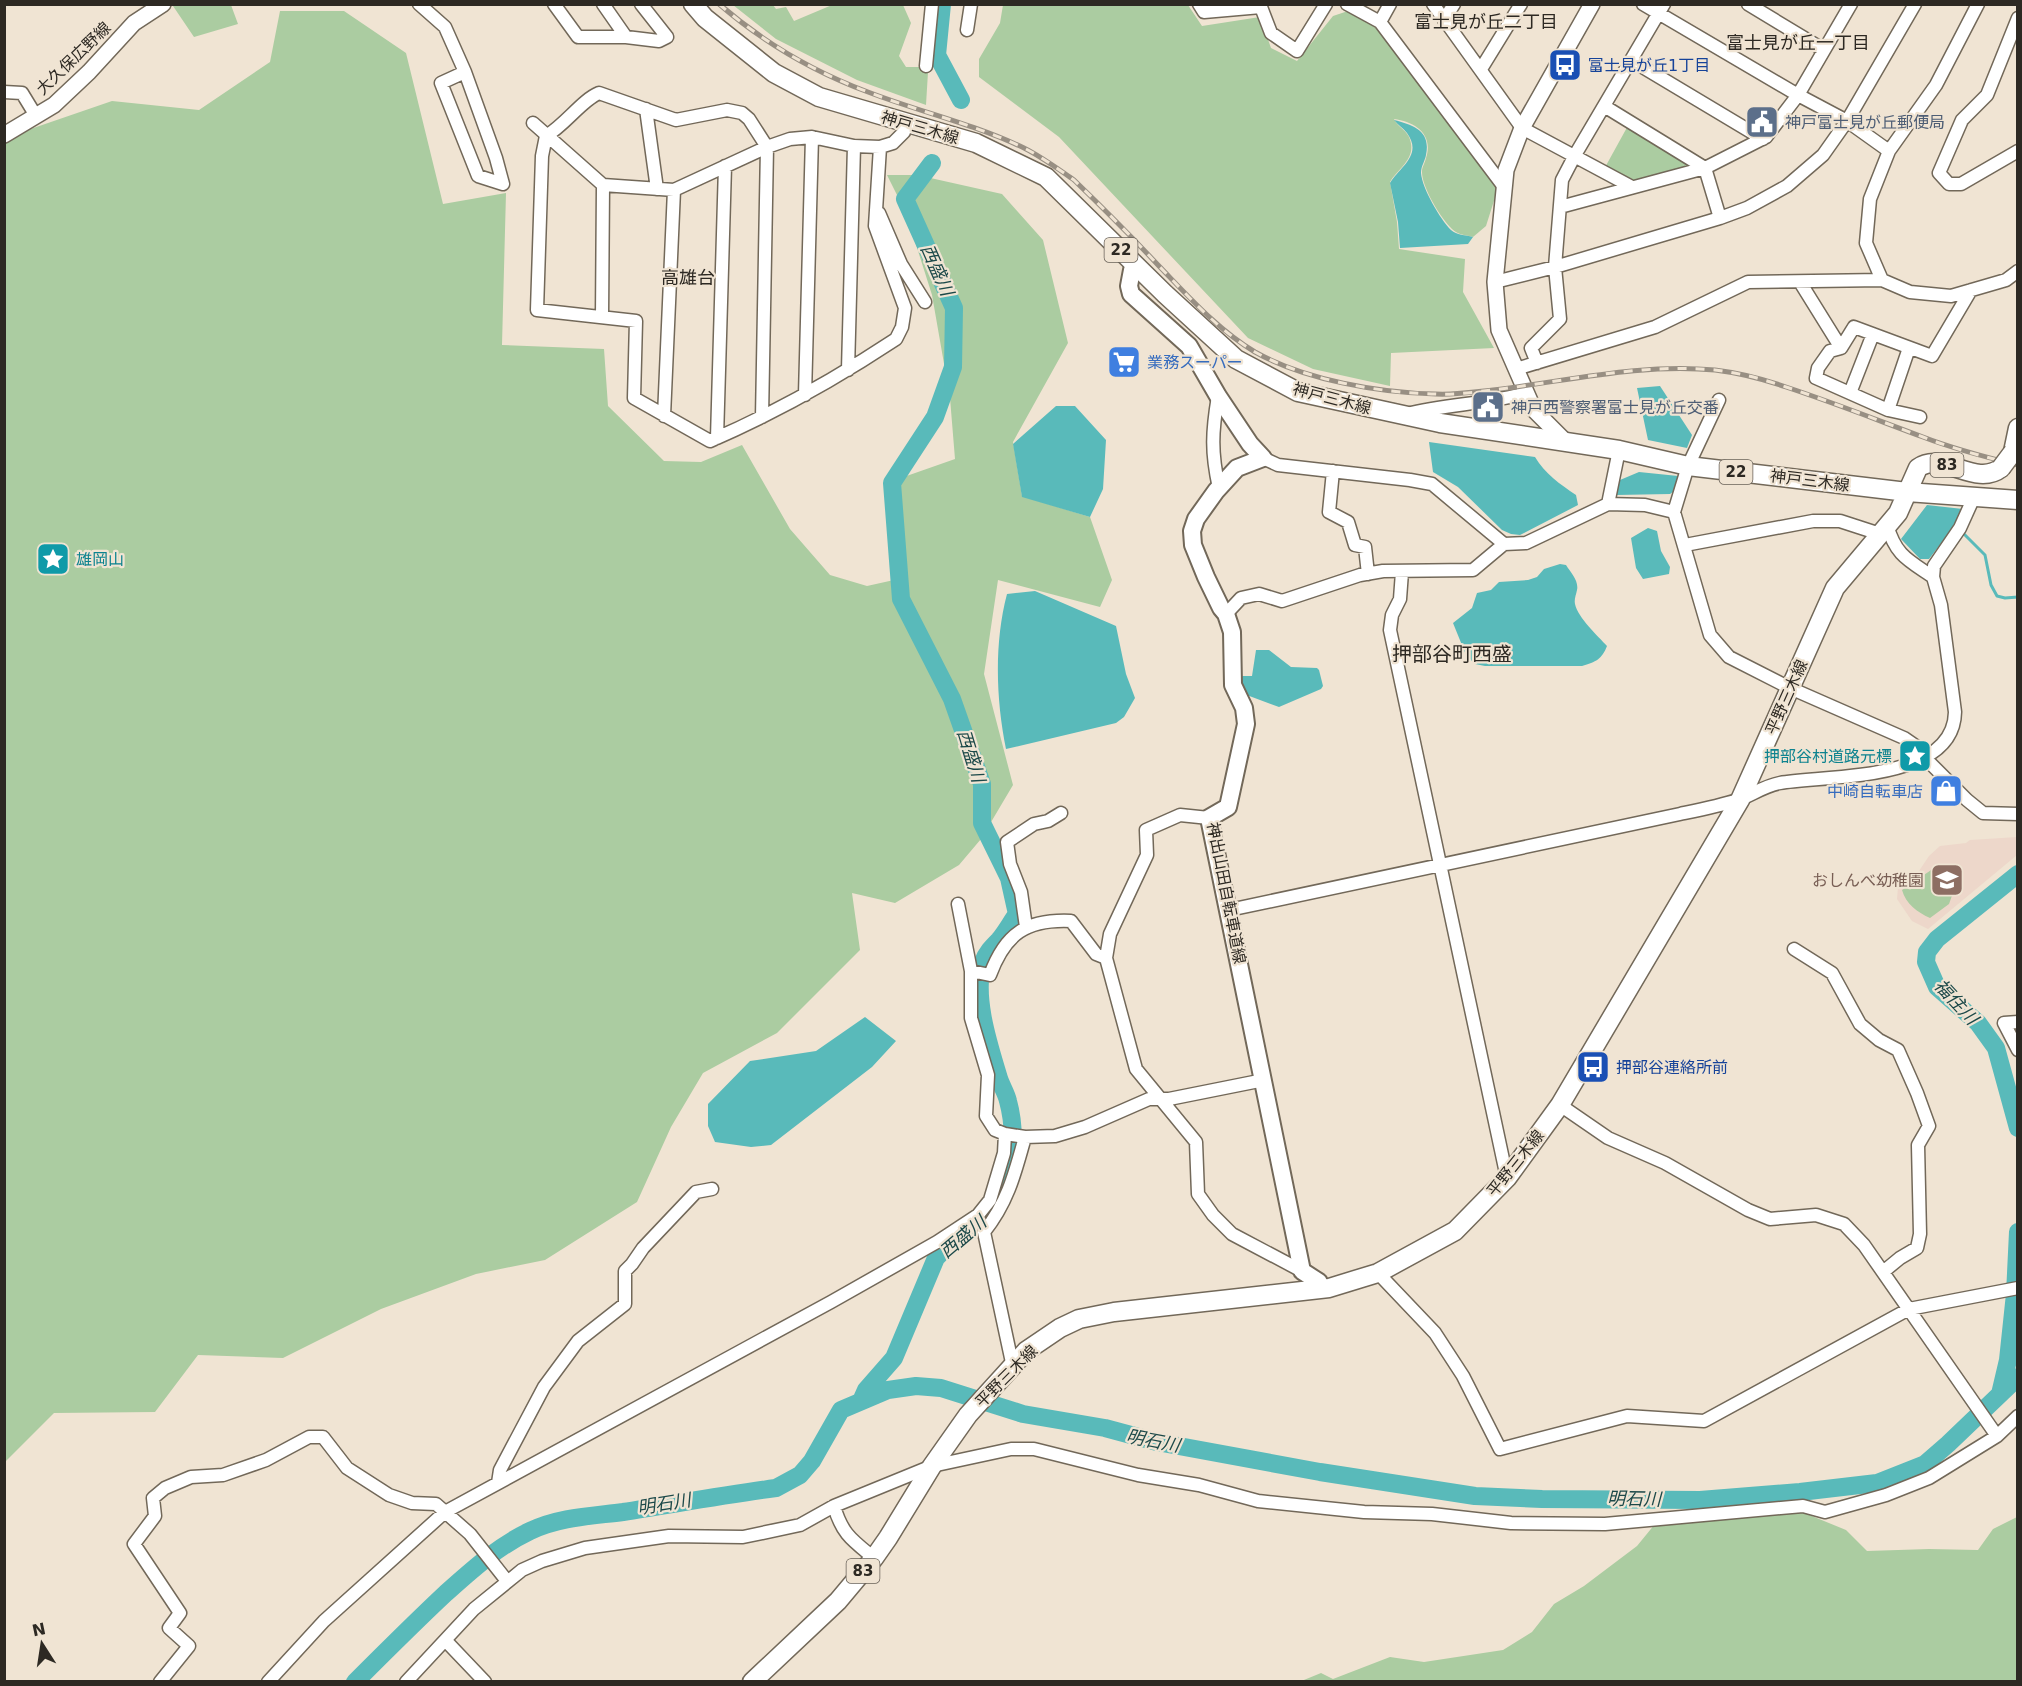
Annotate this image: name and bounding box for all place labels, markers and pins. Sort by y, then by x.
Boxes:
bus stop icon: 富士見が丘1丁目 [1547,47,1583,83]
place label: 富士見が丘1丁目 [1588,56,1710,75]
public building icon: 神戸富士見が丘郵便局 [1744,104,1780,140]
place label: 神戸富士見が丘郵便局 [1785,113,1945,132]
supermarket icon: 業務スーパー [1106,344,1142,380]
place label: 業務スーパー [1147,353,1243,372]
public building icon: 神戸西警察署富士見が丘交番 [1470,389,1506,425]
place label: 神戸西警察署富士見が丘交番 [1511,398,1719,417]
place icon: 雄岡山 [35,541,71,577]
place label: 雄岡山 [76,550,124,569]
place icon: 押部谷村道路元標 [1897,738,1933,774]
place label: 押部谷村道路元標 [1764,747,1892,766]
shop icon: 中崎自転車店 [1928,773,1964,809]
place label: 中崎自転車店 [1827,782,1923,801]
school or university icon: おしんべ幼稚園 [1929,862,1965,898]
place label: おしんべ幼稚園 [1812,871,1924,890]
bus stop icon: 押部谷連絡所前 [1575,1049,1611,1085]
place label: 押部谷連絡所前 [1616,1058,1728,1077]

